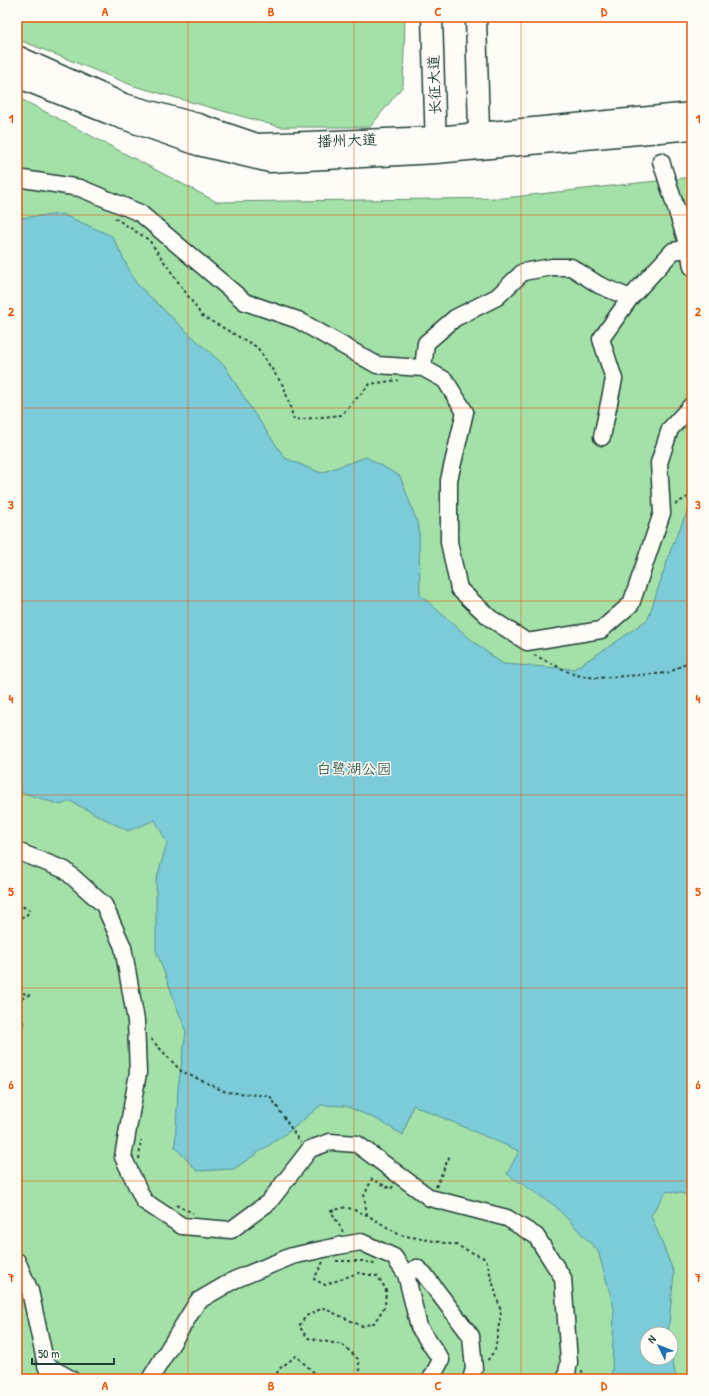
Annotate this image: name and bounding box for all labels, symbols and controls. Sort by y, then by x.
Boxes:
text: A [102,2,109,20]
text: B [268,2,275,20]
text: C [434,2,442,20]
text: D [601,2,608,20]
street label: 长征大道 [422,55,446,115]
text: 1 [9,109,14,127]
text: 1 [696,109,701,127]
street label: 播州大道 [317,128,377,152]
text: 2 [8,302,15,320]
text: 2 [695,302,702,320]
text: 3 [8,495,14,513]
text: 3 [695,495,701,513]
text: 4 [9,689,14,707]
text: 4 [696,689,701,707]
park label: 白鹭湖公园 [316,758,392,779]
text: 5 [8,882,14,900]
text: 5 [695,882,701,900]
text: 6 [8,1075,14,1093]
text: 6 [695,1075,701,1093]
text: 7 [7,1268,15,1286]
text: 7 [694,1268,702,1286]
north arrow [639,1326,679,1366]
text: N [645,1332,659,1346]
scale bar [32,1340,114,1366]
text: 50 m [38,1345,59,1362]
text: A [102,1376,109,1394]
text: B [268,1376,275,1394]
text: C [434,1376,442,1394]
text: D [601,1376,608,1394]

